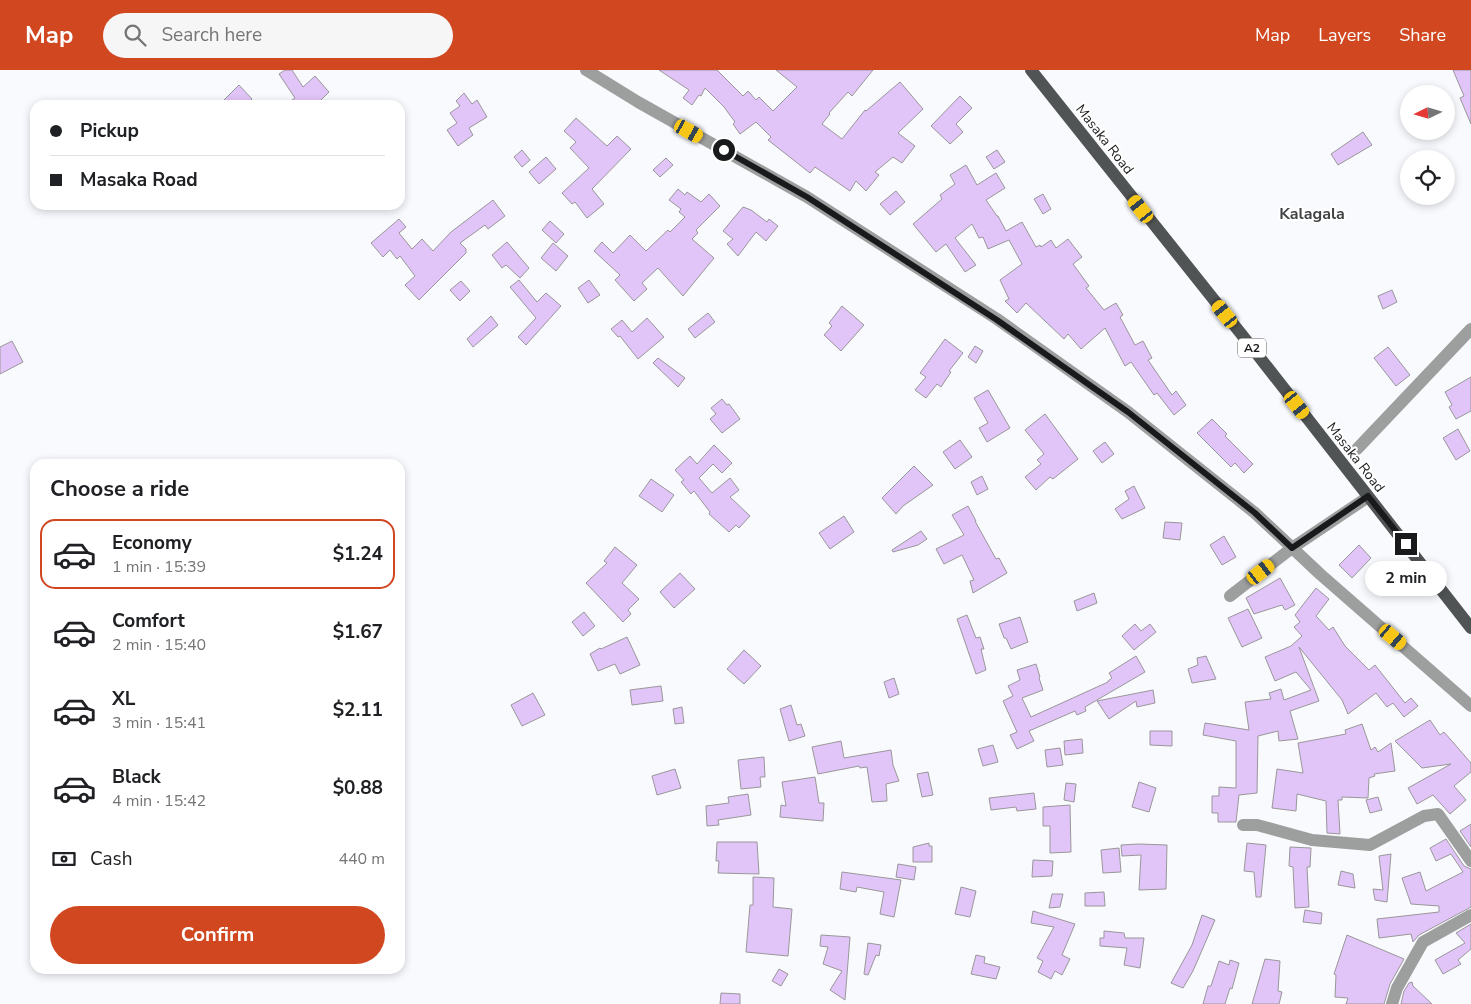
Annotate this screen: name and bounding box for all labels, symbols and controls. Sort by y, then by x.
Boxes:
search box [103,13,453,58]
text: Map [25,19,73,51]
icon: search [121,21,149,49]
text: Search here [161,22,262,48]
text: Map [1255,23,1290,47]
text: Layers [1318,23,1371,47]
text: Share [1399,23,1446,47]
north arrow [1400,85,1455,140]
map controls [1400,85,1455,205]
street label: Masaka Road [1071,100,1138,178]
car [672,117,705,145]
text: Pickup [80,118,139,144]
route start [713,139,735,161]
button: locate [1400,150,1455,205]
text: Masaka Road [80,167,198,193]
car [1125,193,1156,225]
district label: Kalagala [1279,203,1345,225]
car [1209,298,1240,330]
road number: A2 [1238,338,1266,358]
car [1281,389,1312,421]
street label: Masaka Road [1322,418,1389,496]
text: Choose a ride [50,474,189,504]
text: Economy [112,530,192,556]
icon: car [52,532,97,577]
route end [1395,533,1417,555]
text: $1.24 [333,541,383,567]
text: 1 min · 15:39 [112,556,206,578]
car [1244,557,1277,587]
callout: 2 min [1365,562,1447,596]
text: 2 min [1385,567,1427,589]
text: Comfort [112,608,185,634]
icon: car [52,610,97,655]
text: $1.67 [333,619,383,645]
car [1376,622,1409,652]
text: 2 min · 15:40 [112,634,206,656]
text: XL [112,686,135,712]
icon: car [52,688,97,733]
text: $2.11 [333,697,383,723]
text: 3 min · 15:41 [112,712,206,734]
text: Black [112,764,161,790]
icon: car [52,766,97,811]
text: $0.88 [333,775,383,801]
text: 4 min · 15:42 [112,790,206,812]
icon: cash [50,845,78,873]
text: Cash [90,846,132,872]
text: 440 m [338,848,385,870]
button: Confirm [50,906,385,964]

